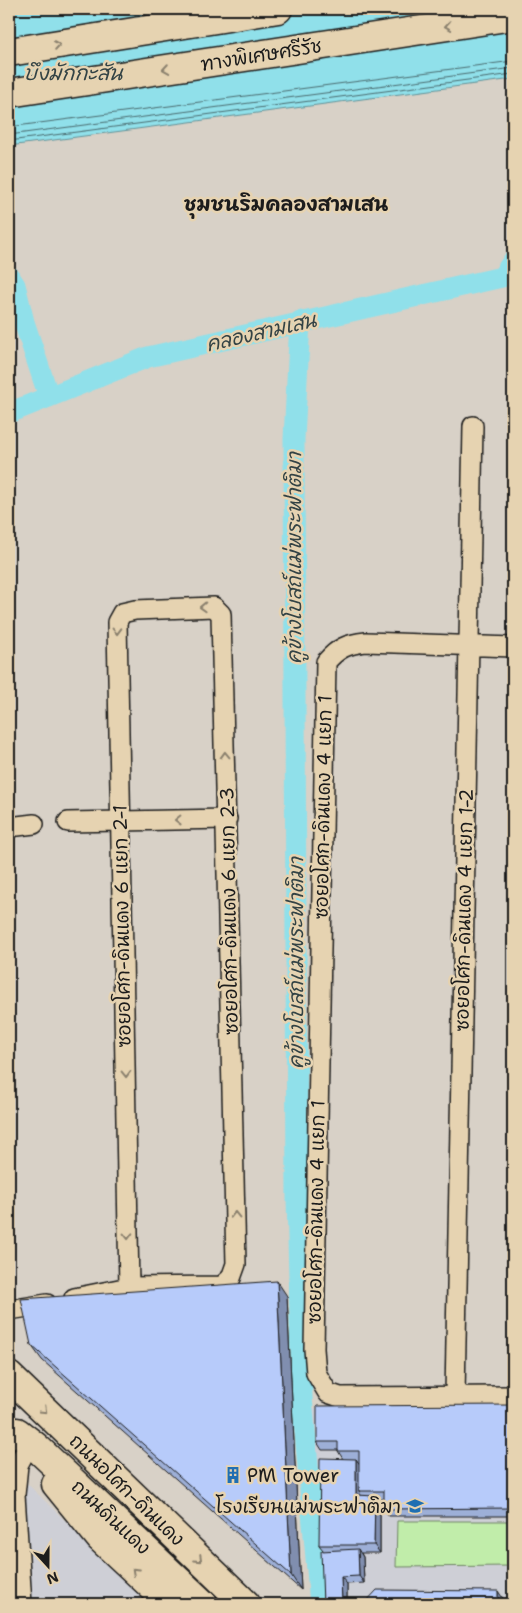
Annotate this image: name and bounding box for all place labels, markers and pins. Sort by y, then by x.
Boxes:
place label: PM Tower [247,1463,339,1488]
building icon: PM Tower [223,1465,243,1485]
place label: โรงเรียนแม่พระฟาติมา [215,1494,401,1519]
school or university icon: โรงเรียนแม่พระฟาติมา [405,1496,425,1516]

